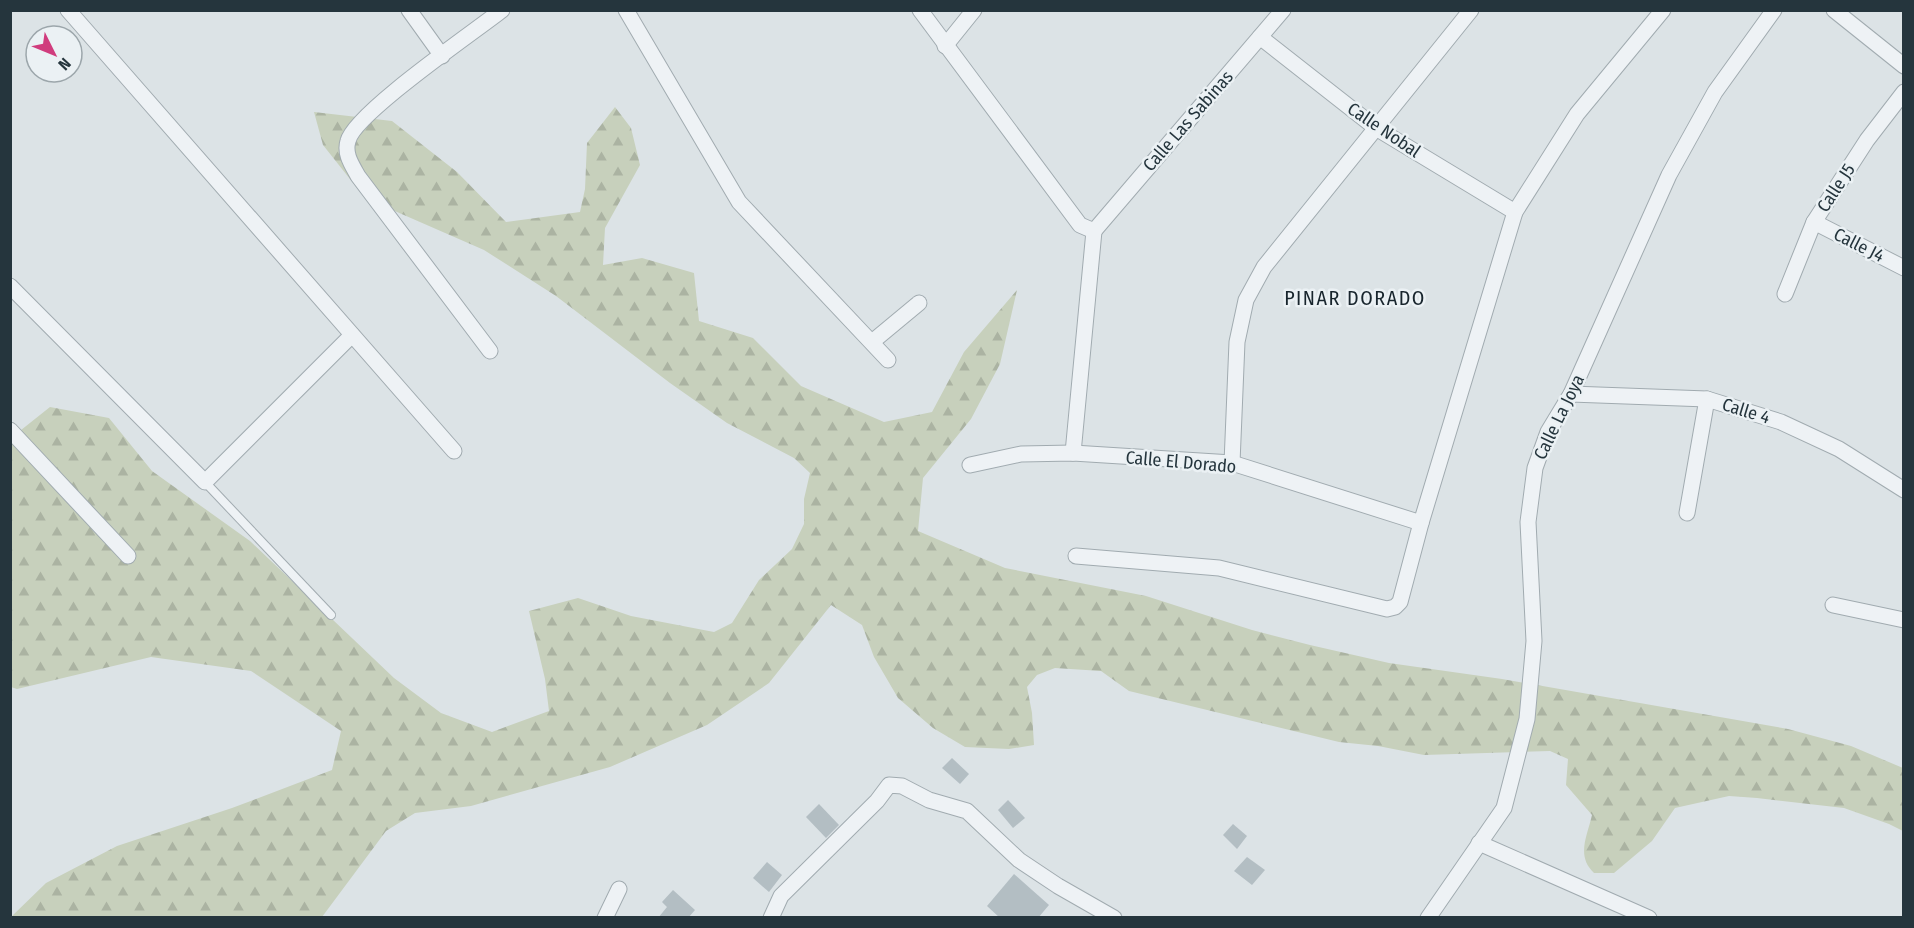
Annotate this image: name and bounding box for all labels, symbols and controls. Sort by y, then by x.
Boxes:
north arrow [24,24,84,84]
text: N [54,54,75,74]
street label: Calle Las Sabinas [1138,66,1238,176]
street label: Calle Nobal [1343,98,1425,163]
street label: Calle J5 [1812,160,1860,216]
street label: Calle J4 [1830,223,1888,267]
district label: PINAR DORADO [1284,286,1426,310]
street label: Calle La Joya [1529,371,1589,463]
street label: Calle 4 [1719,393,1773,429]
street label: Calle El Dorado [1125,446,1237,478]

